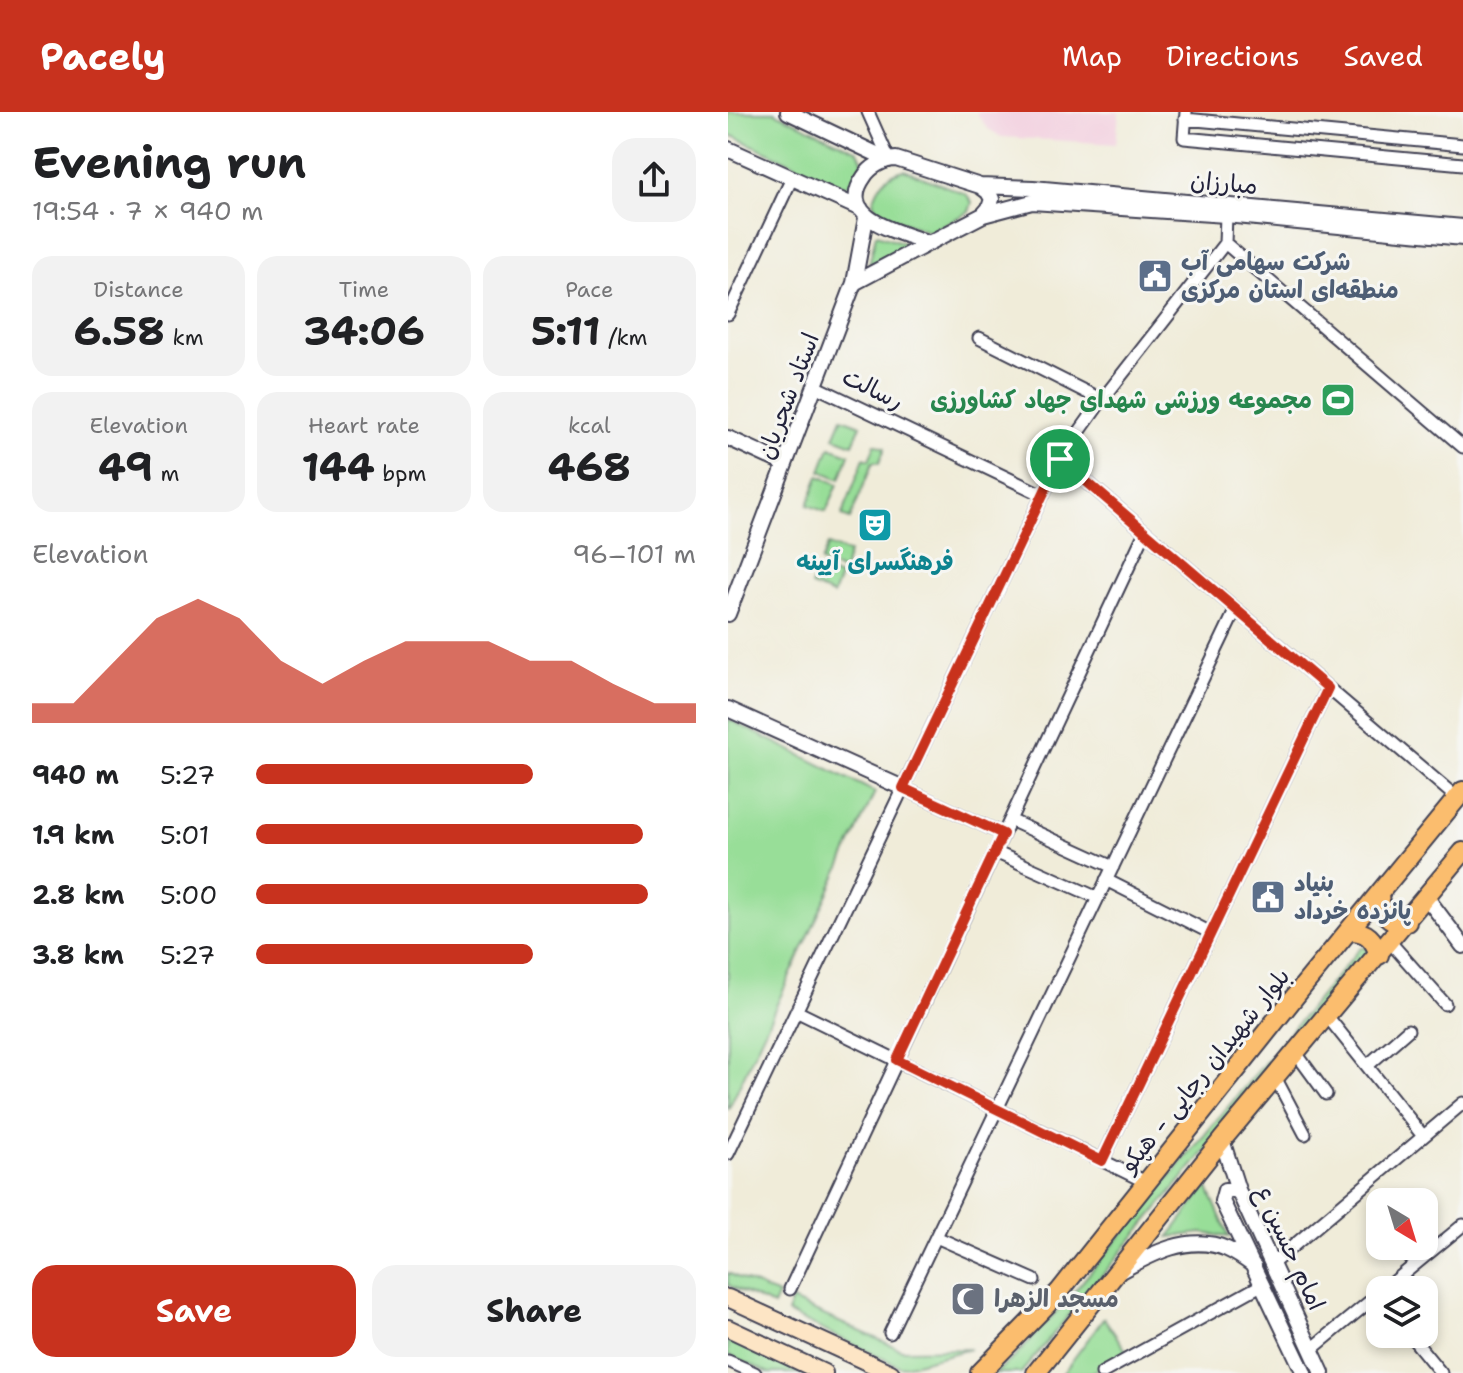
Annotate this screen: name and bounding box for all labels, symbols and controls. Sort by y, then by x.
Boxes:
text: Pacely [40,31,166,82]
text: Map [1062,37,1122,75]
text: Directions [1166,37,1300,75]
text: Saved [1344,37,1423,75]
text: Evening run [32,133,306,192]
button: share [612,138,696,222]
street label: مبارزان [1189,164,1259,202]
text: 19:54 · 7 × 940 m [32,193,263,228]
place label: شرکت سهامی آب منطقه‌ای استان مرکزی [1181,246,1399,306]
public building icon: شرکت سهامی آب منطقه‌ای استان مرکزی [1136,257,1174,295]
text: Distance [94,275,184,304]
text: Time [339,275,389,304]
text: Pace [565,275,614,304]
text: 6.58 [74,304,165,358]
text: 34:06 [303,304,425,358]
text: 5:11 [531,304,601,358]
text: km [165,323,204,352]
text: /km [601,323,648,352]
street label: استاد شجریان [749,328,827,464]
street label: رسالت [837,360,909,418]
sports icon: مجموعه ورزشی شهدای جهاد کشاورزی [1319,381,1357,419]
place label: مجموعه ورزشی شهدای جهاد کشاورزی [930,384,1312,416]
text: Elevation [89,411,188,440]
text: Heart rate [308,411,420,440]
text: kcal [568,411,611,440]
pin [1026,425,1094,493]
icon: arrive [1038,437,1082,481]
text: 49 [98,440,153,494]
text: 144 [301,440,375,494]
text: 468 [548,440,631,494]
text: m [153,459,179,488]
text: bpm [375,459,427,488]
theatre icon: فرهنگسرای آیینه [856,506,894,544]
text: Elevation [32,536,148,571]
text: 96–101 m [572,536,696,571]
place label: فرهنگسرای آیینه [796,546,954,578]
text: 940 m [32,757,119,792]
text: 5:27 [160,757,215,792]
text: 1.9 km [32,817,114,852]
text: 5:01 [160,817,209,852]
place label: بنیاد پانزده خرداد [1294,867,1411,927]
text: 2.8 km [32,877,125,912]
text: 5:00 [160,877,217,912]
public building icon: بنیاد پانزده خرداد [1249,878,1287,916]
text: 3.8 km [32,937,124,972]
text: 5:27 [160,937,215,972]
street label: بلوار شهیدان رجایی - هپکو [1111,961,1297,1180]
street label: امام حسین ع [1245,1180,1333,1316]
north arrow [1366,1188,1438,1260]
map controls [1366,1188,1438,1348]
button: Save [32,1265,356,1357]
button: Share [372,1265,696,1357]
button: layers [1366,1276,1438,1348]
mosque icon: مسجد الزهرا [949,1280,987,1318]
place label: مسجد الزهرا [994,1283,1119,1315]

